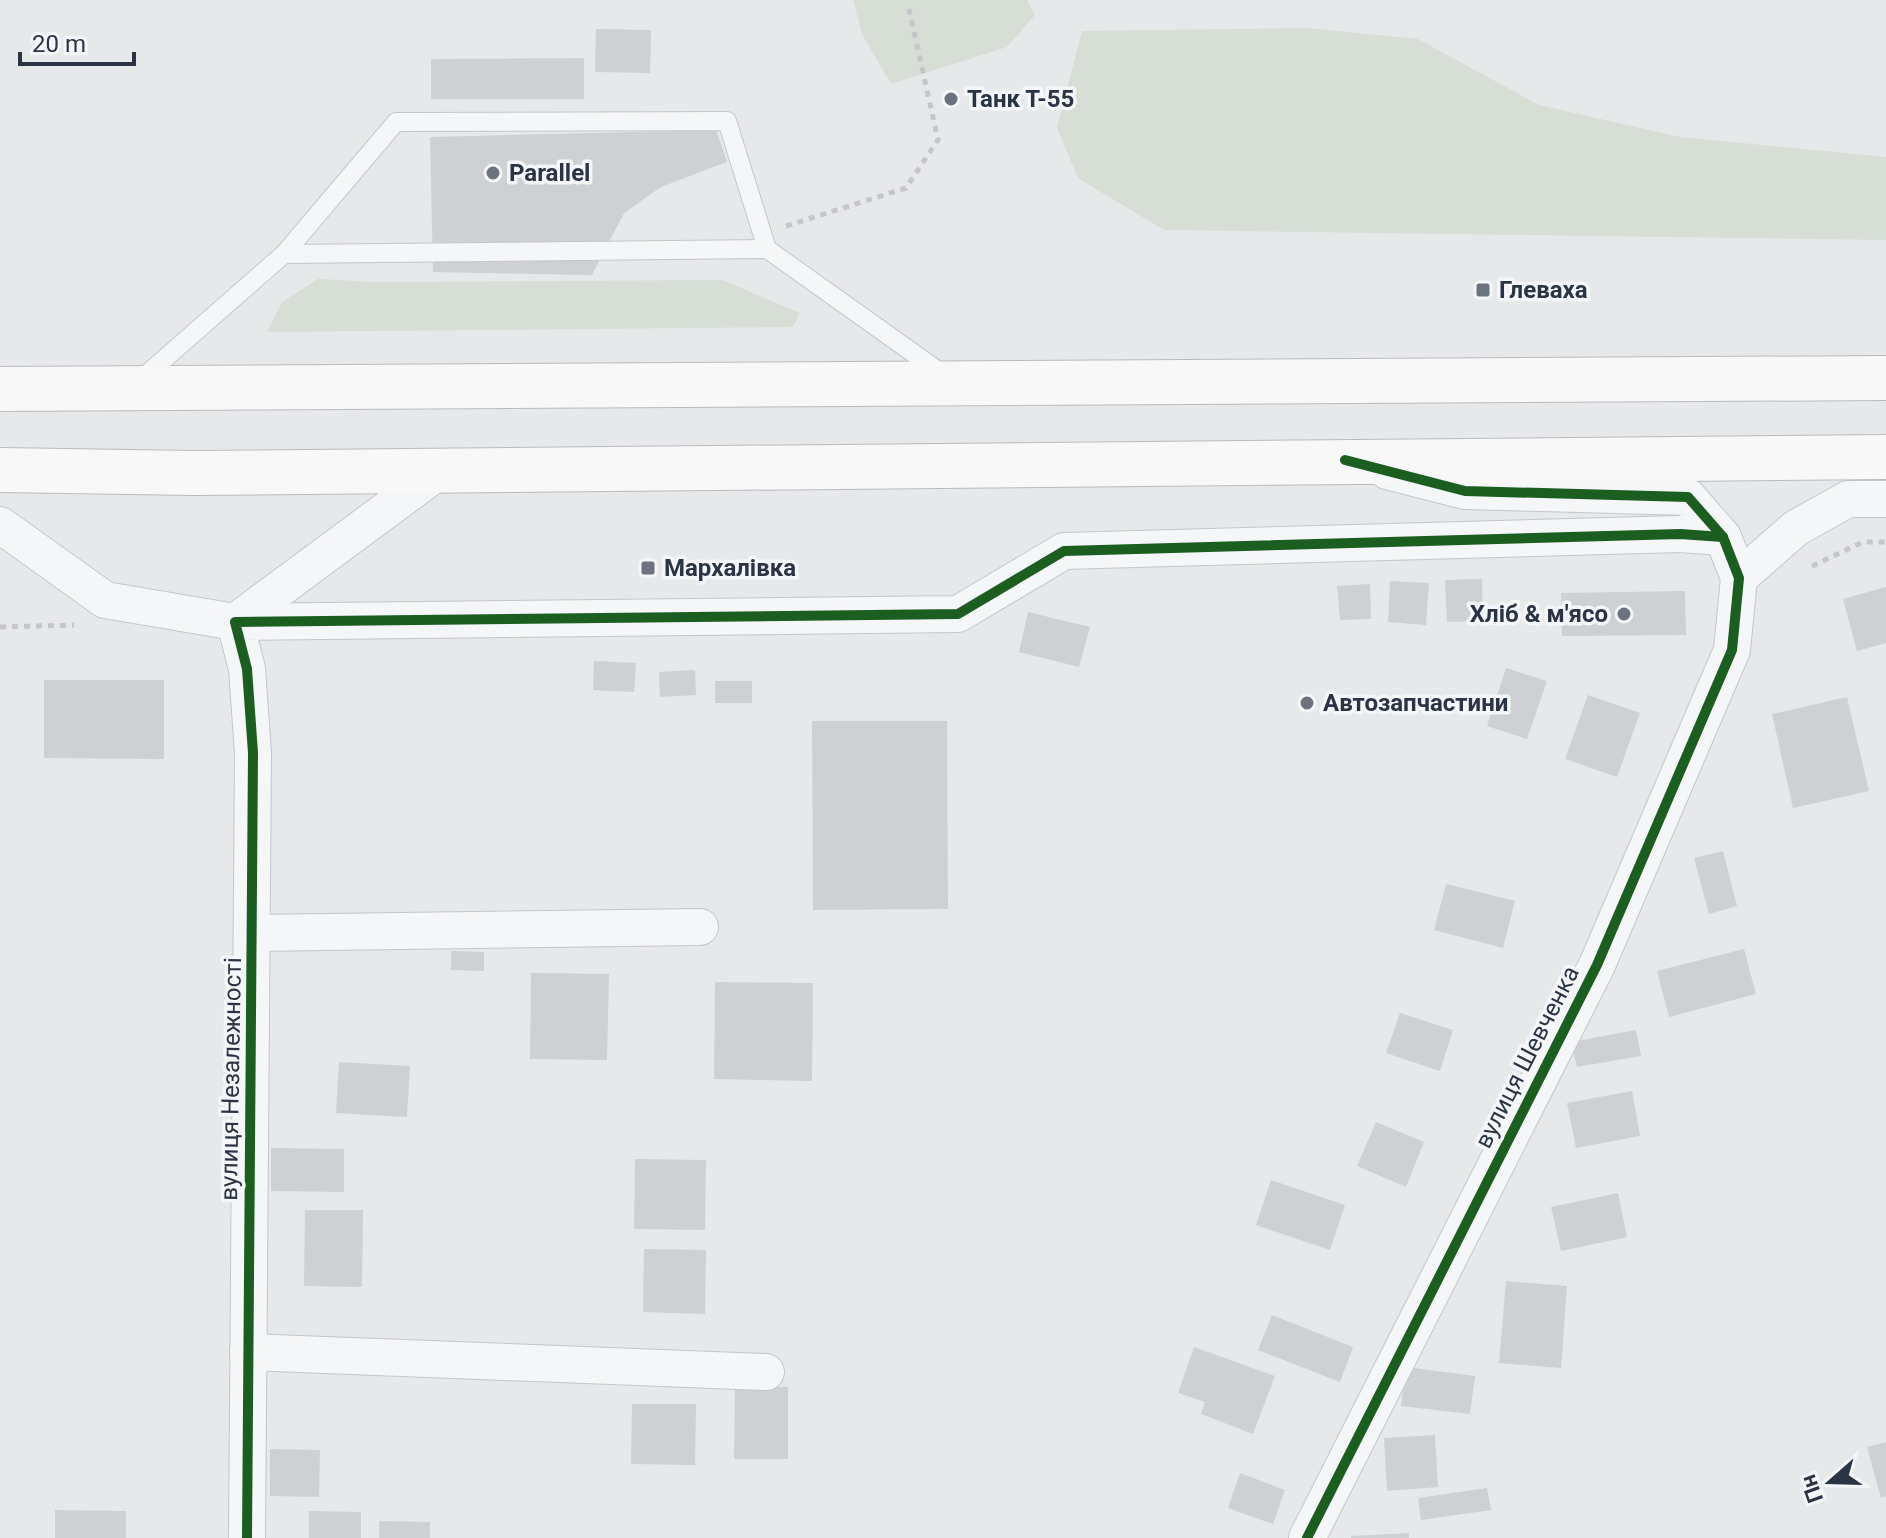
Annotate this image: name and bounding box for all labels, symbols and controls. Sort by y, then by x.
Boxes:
scale bar [20,16,134,66]
text: 20 m [32,30,86,58]
place label: Танк Т-55 [967,85,1074,113]
marker: Танк Т-55 [942,90,960,108]
place label: Parallel [509,159,590,187]
marker: Parallel [484,164,502,182]
place label: Глеваха [1499,276,1588,304]
marker: Глеваха [1474,281,1492,299]
place label: Мархалівка [664,554,796,582]
marker: Мархалівка [639,559,657,577]
place label: Хліб & м'ясо [1470,600,1608,628]
marker: Хліб & м'ясо [1615,605,1633,623]
place label: Автозапчастини [1323,689,1508,717]
marker: Автозапчастини [1298,694,1316,712]
street label: вулиця Незалежності [215,957,247,1201]
street label: вулиця Шевченка [1469,961,1585,1153]
north arrow [1790,1442,1870,1522]
text: Пн [1795,1471,1828,1506]

